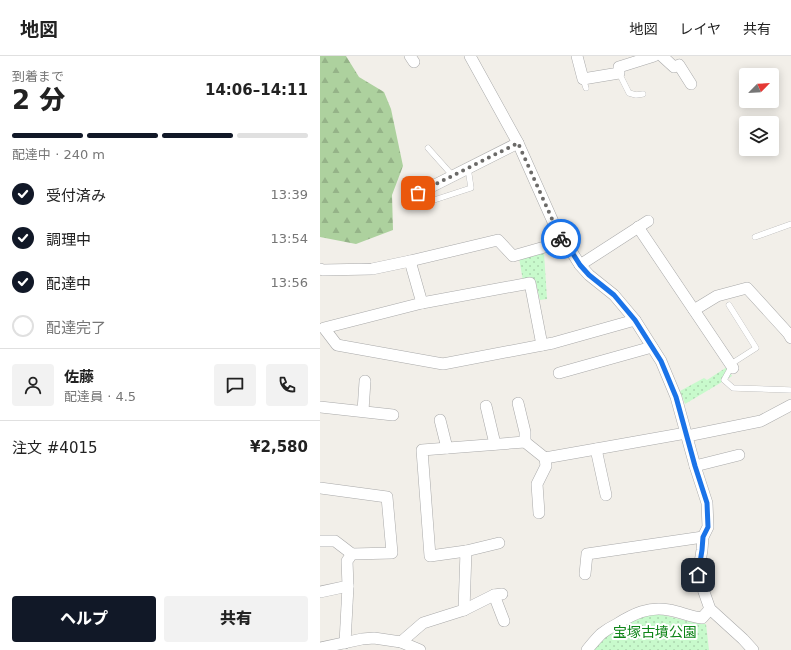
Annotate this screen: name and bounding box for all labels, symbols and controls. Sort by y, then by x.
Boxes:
text: 地図 [20,18,58,40]
text: 地図 [629,21,657,37]
text: レイヤ [679,21,721,37]
text: 共有 [743,21,771,37]
north arrow [739,68,779,108]
map controls [739,68,779,156]
text: 到着まで [12,69,64,84]
text: 14:06–14:11 [205,81,308,99]
text: 2 分 [12,85,65,115]
button: layers [739,116,779,156]
text: 配達中 · 240 m [12,147,105,162]
pin [401,176,435,210]
icon: bag [407,182,429,204]
icon: check [12,183,34,205]
text: 受付済み [46,187,106,205]
text: 13:39 [271,187,308,202]
courier [541,219,581,259]
icon: check [12,227,34,249]
icon: bike [550,228,572,250]
text: 調理中 [46,231,91,249]
text: 13:54 [271,231,308,246]
icon: check [12,271,34,293]
text: 配達中 [46,275,91,293]
text: 13:56 [271,275,308,290]
text: 配達完了 [46,319,106,337]
button: person [12,364,54,406]
button: chat [214,364,256,406]
button: phone [266,364,308,406]
text: 佐藤 [64,368,94,386]
text: 配達員 · 4.5 [64,389,136,404]
text: ¥2,580 [250,438,308,456]
text: 注文 #4015 [12,439,98,457]
pin [681,558,715,592]
icon: home [687,564,709,586]
button: ヘルプ [12,596,156,642]
button: 共有 [164,596,308,642]
park label: 宝塚古墳公園 [613,624,697,640]

